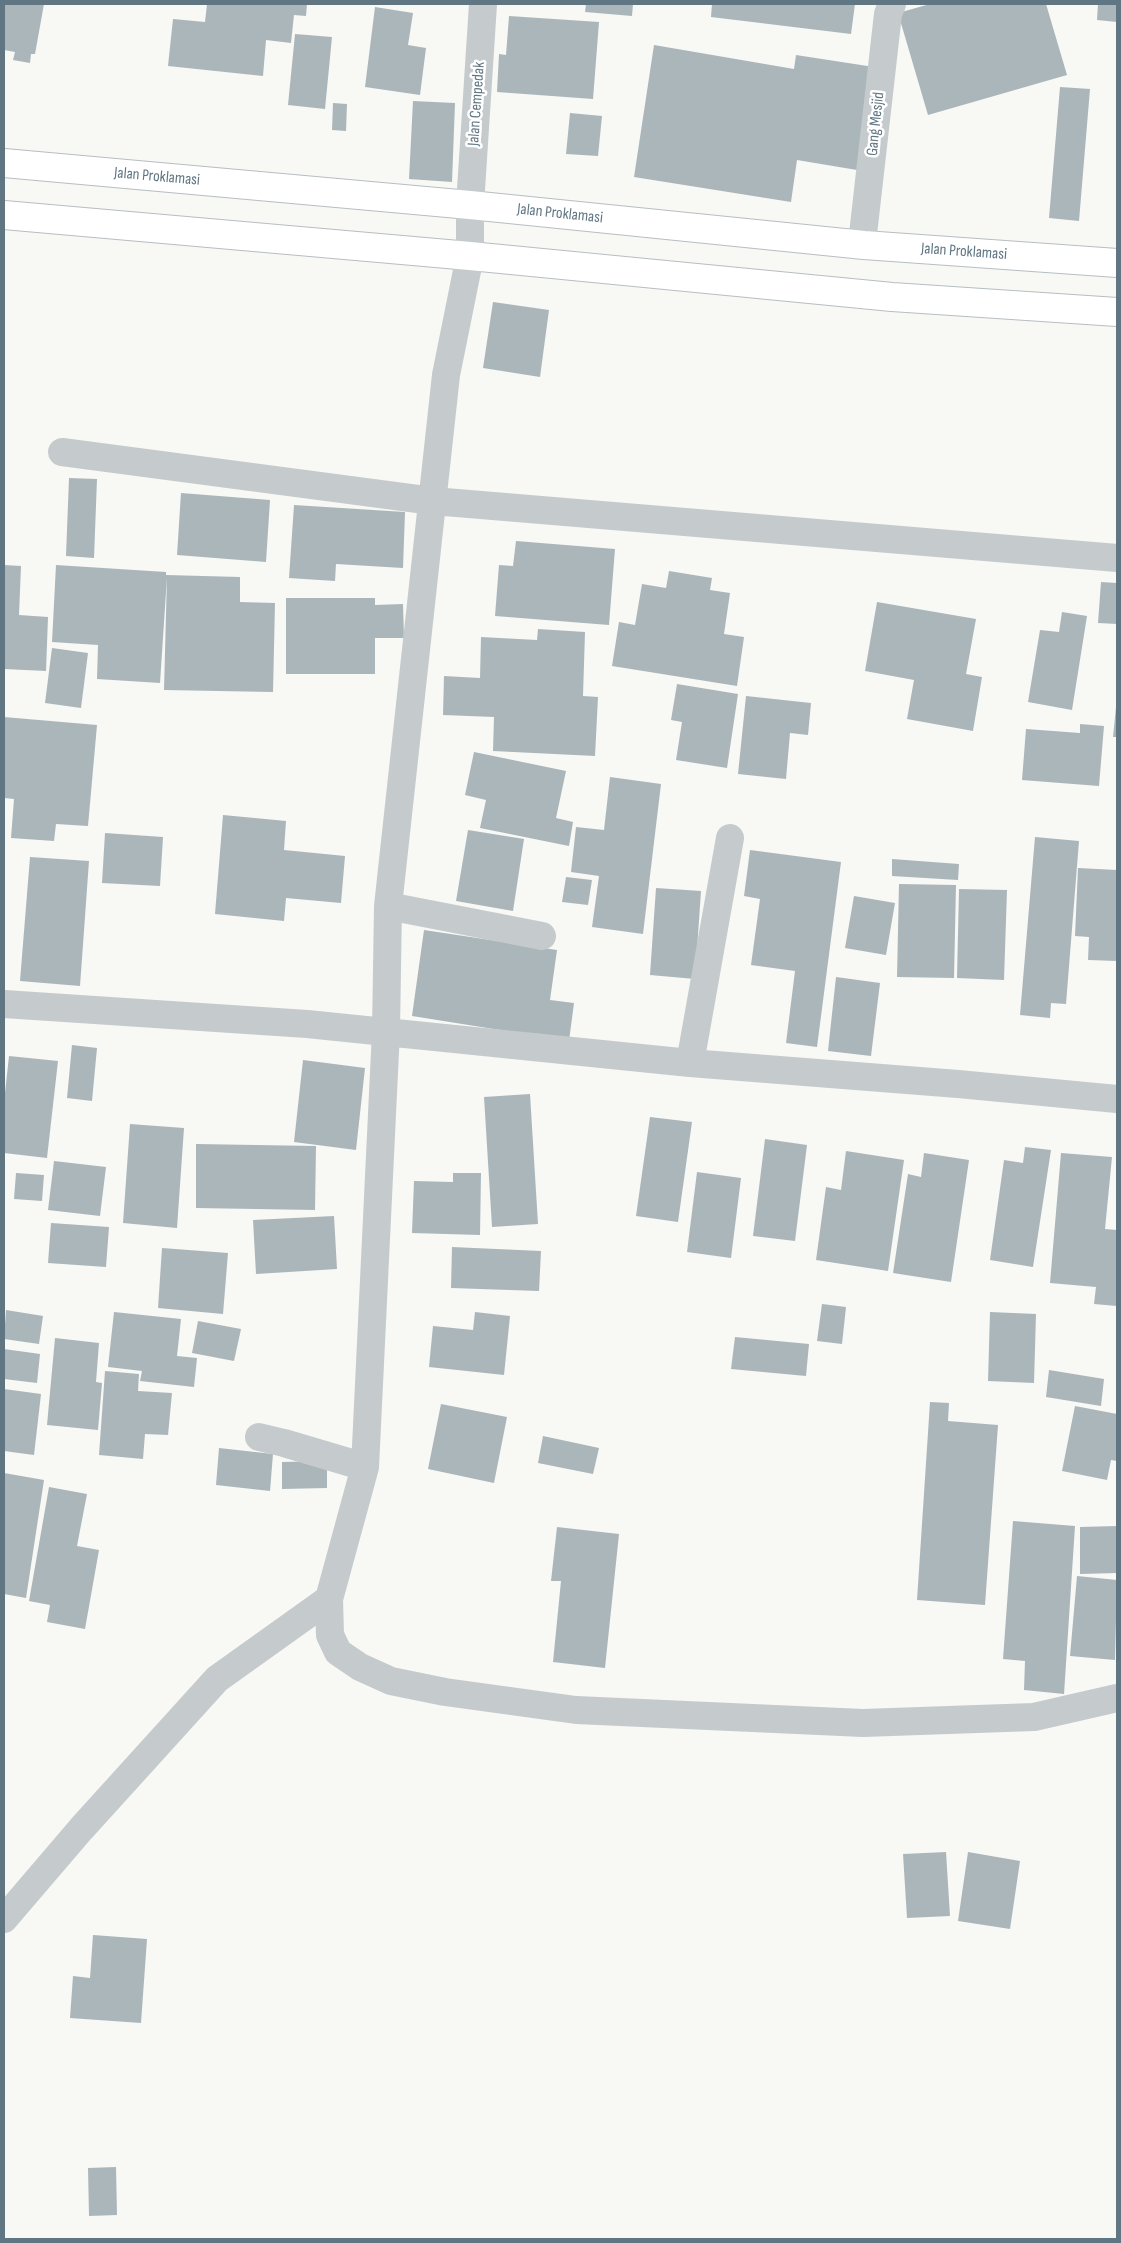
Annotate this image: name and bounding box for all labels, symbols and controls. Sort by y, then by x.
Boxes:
street label: Jalan Cempedak [464,61,490,147]
street label: Gang Mesjid [863,91,889,157]
street label: Jalan Proklamasi [113,164,201,190]
street label: Jalan Proklamasi [516,200,604,228]
street label: Jalan Proklamasi [920,239,1008,265]

